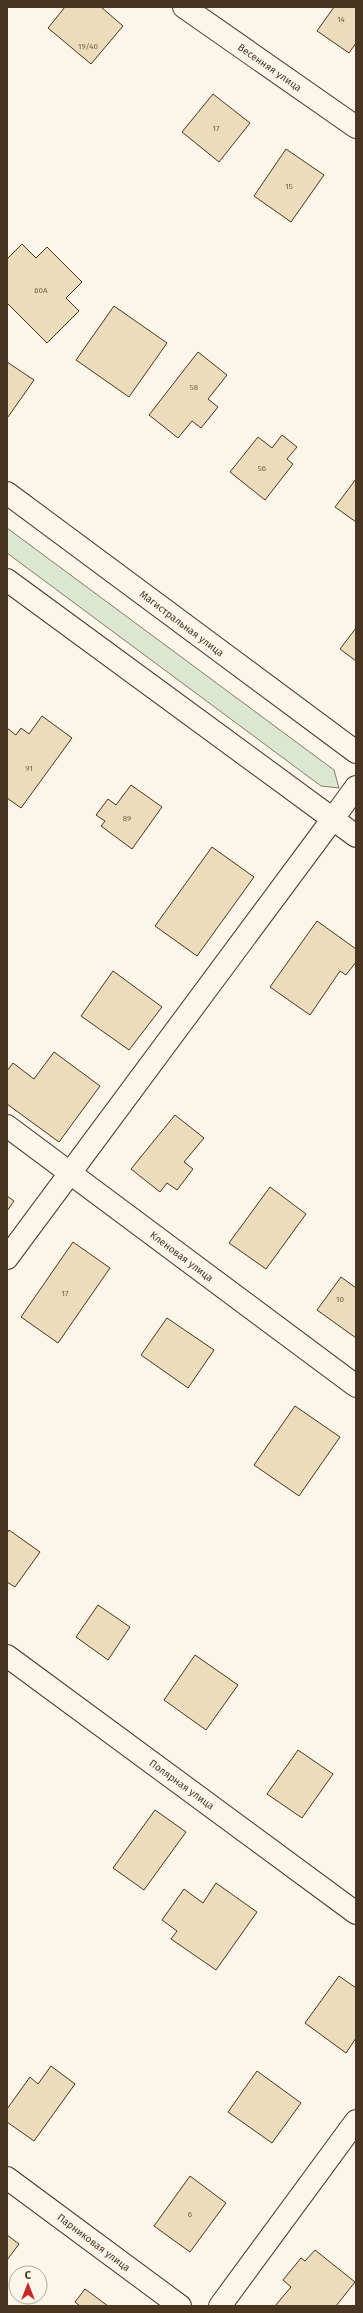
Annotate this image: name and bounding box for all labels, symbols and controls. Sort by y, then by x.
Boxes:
house number: 14 [337,15,346,24]
street label: Весенняя улица [235,41,304,94]
house number: 19/40 [78,42,98,51]
house number: 17 [212,124,220,133]
house number: 15 [285,182,293,191]
house number: 60А [34,286,48,295]
house number: 58 [190,383,199,392]
house number: 56 [258,464,266,473]
street label: Магистральная улица [137,588,226,659]
house number: 91 [25,764,33,773]
house number: 89 [123,814,131,823]
street label: Кленовая улица [147,1229,215,1284]
house number: 17 [61,1289,69,1298]
house number: 10 [336,1295,344,1304]
street label: Полярная улица [147,1757,216,1812]
house number: 6 [188,2210,192,2219]
street label: Парниковая улица [55,2212,132,2274]
north arrow [8,2265,48,2305]
text: С [25,2269,32,2282]

